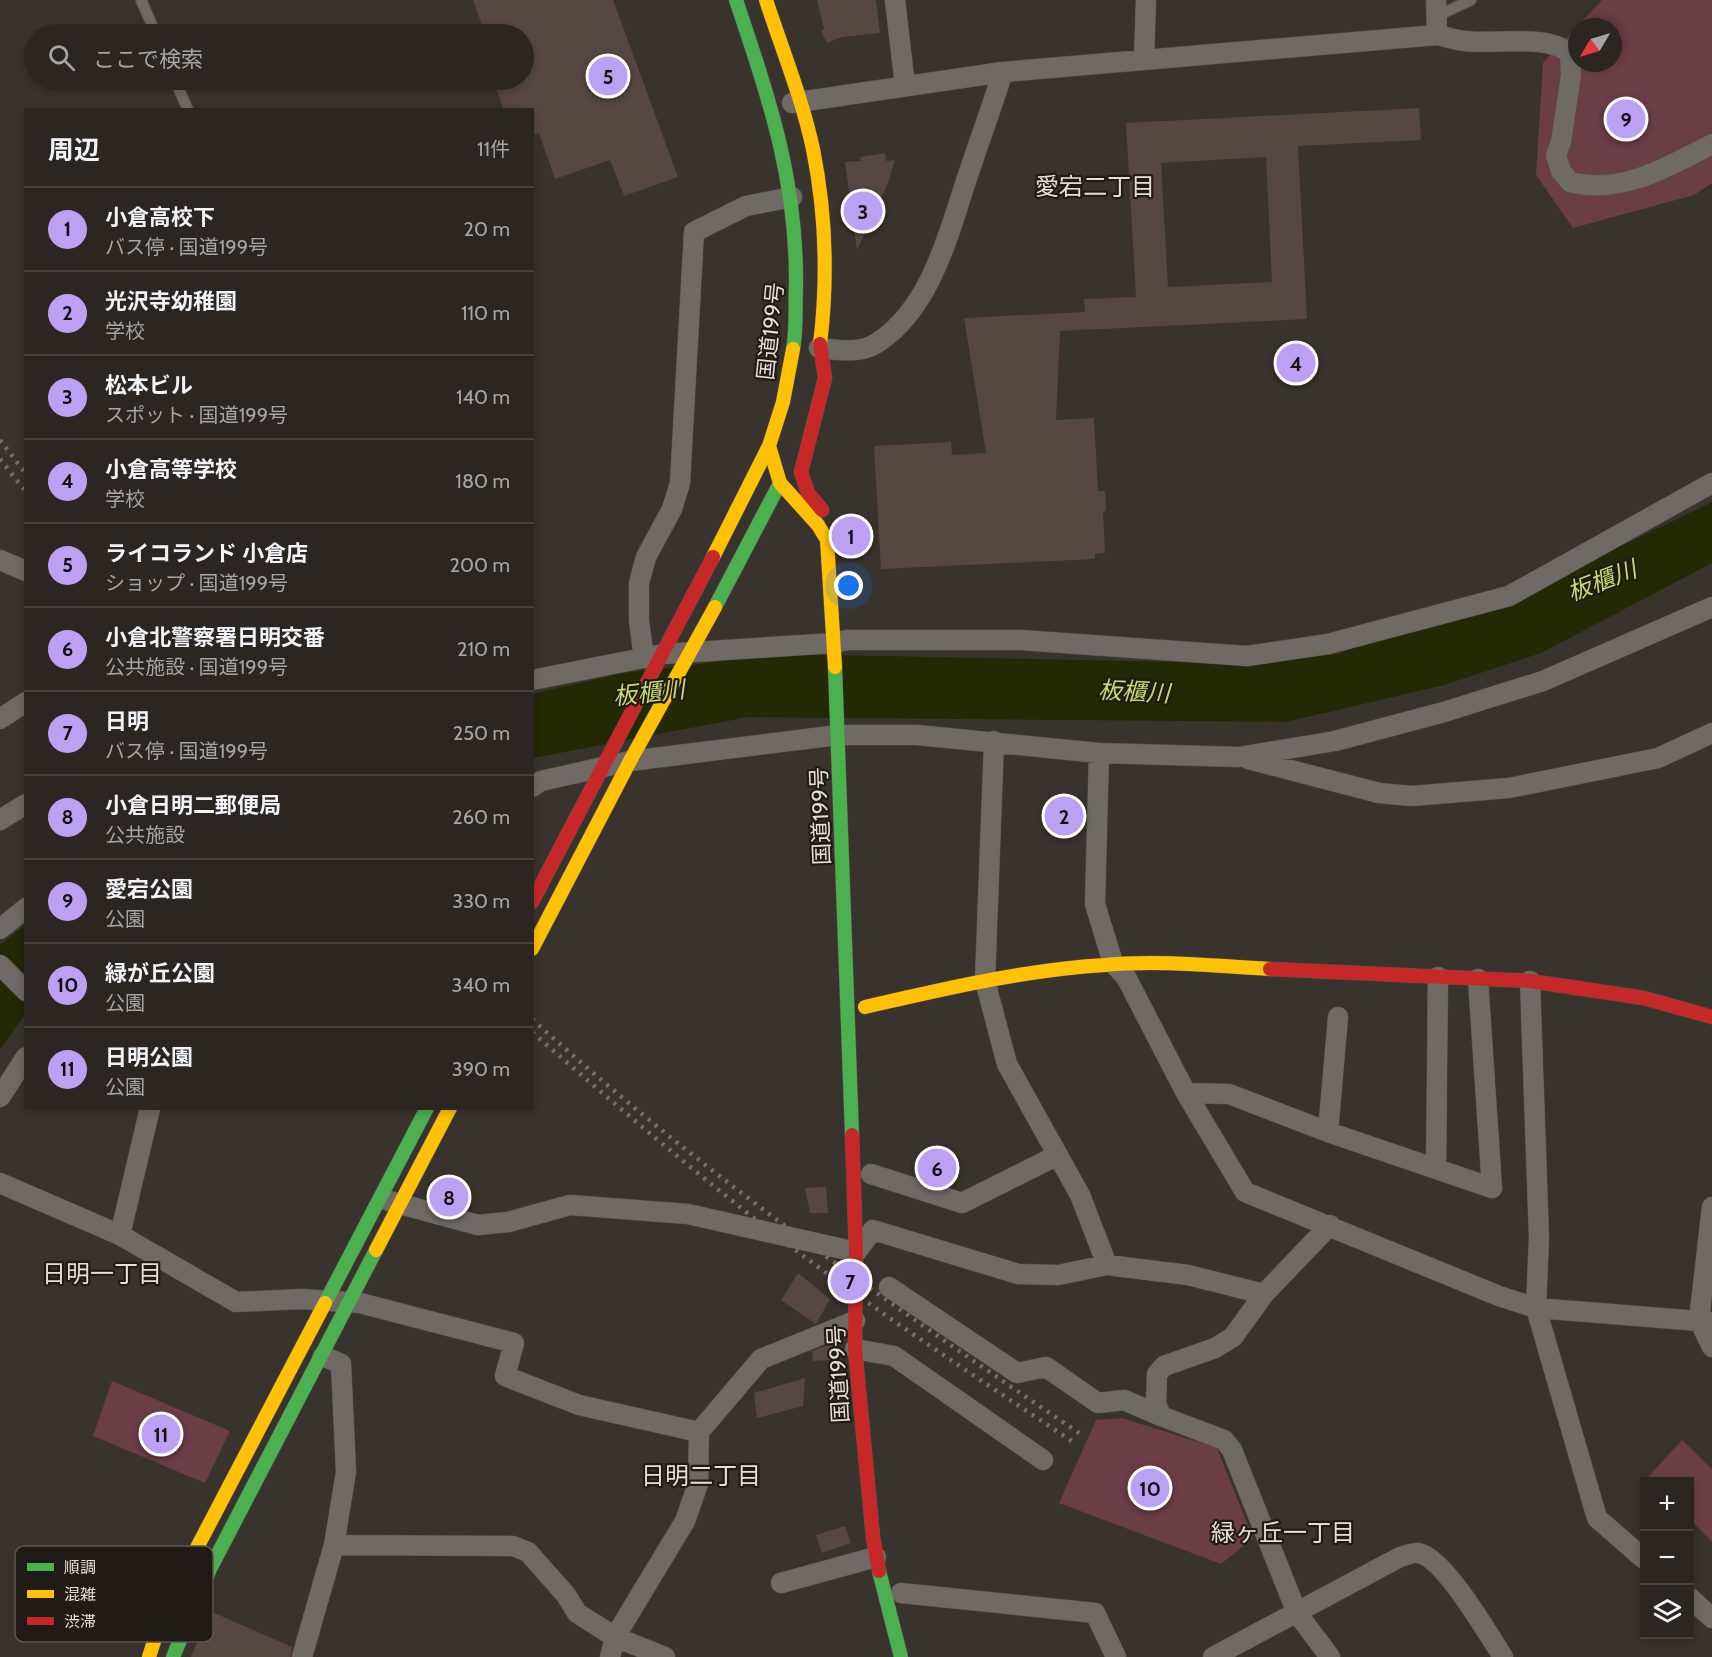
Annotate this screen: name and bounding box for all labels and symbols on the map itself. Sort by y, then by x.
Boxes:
north arrow [1568,18,1622,72]
pin: 5 [588,54,628,98]
pin: 9 [1606,96,1646,142]
district label: 愛宕二丁目 [1035,172,1155,201]
pin: 3 [844,188,882,234]
street label: 国道199号 [752,281,789,381]
pin: 4 [1276,340,1316,386]
pin: 1 [832,514,870,558]
water label: 板櫃川 [1563,553,1643,607]
your location [834,571,863,600]
water label: 板櫃川 [612,674,689,711]
water label: 板櫃川 [1097,675,1174,708]
street label: 国道199号 [805,766,836,866]
pin: 2 [1044,794,1084,838]
pin: 6 [918,1146,956,1190]
pin: 8 [430,1174,468,1220]
pin: 7 [830,1258,870,1304]
district label: 日明一丁目 [42,1259,162,1288]
street label: 国道199号 [822,1324,855,1424]
pin: 11 [142,1412,180,1456]
district label: 日明二丁目 [641,1461,761,1490]
pin: 10 [1130,1466,1170,1510]
district label: 緑ヶ丘一丁目 [1211,1518,1355,1547]
legend [15,1546,213,1642]
text: 順調 [64,1558,96,1577]
text: 混雑 [64,1585,96,1604]
text: 渋滞 [64,1612,96,1631]

